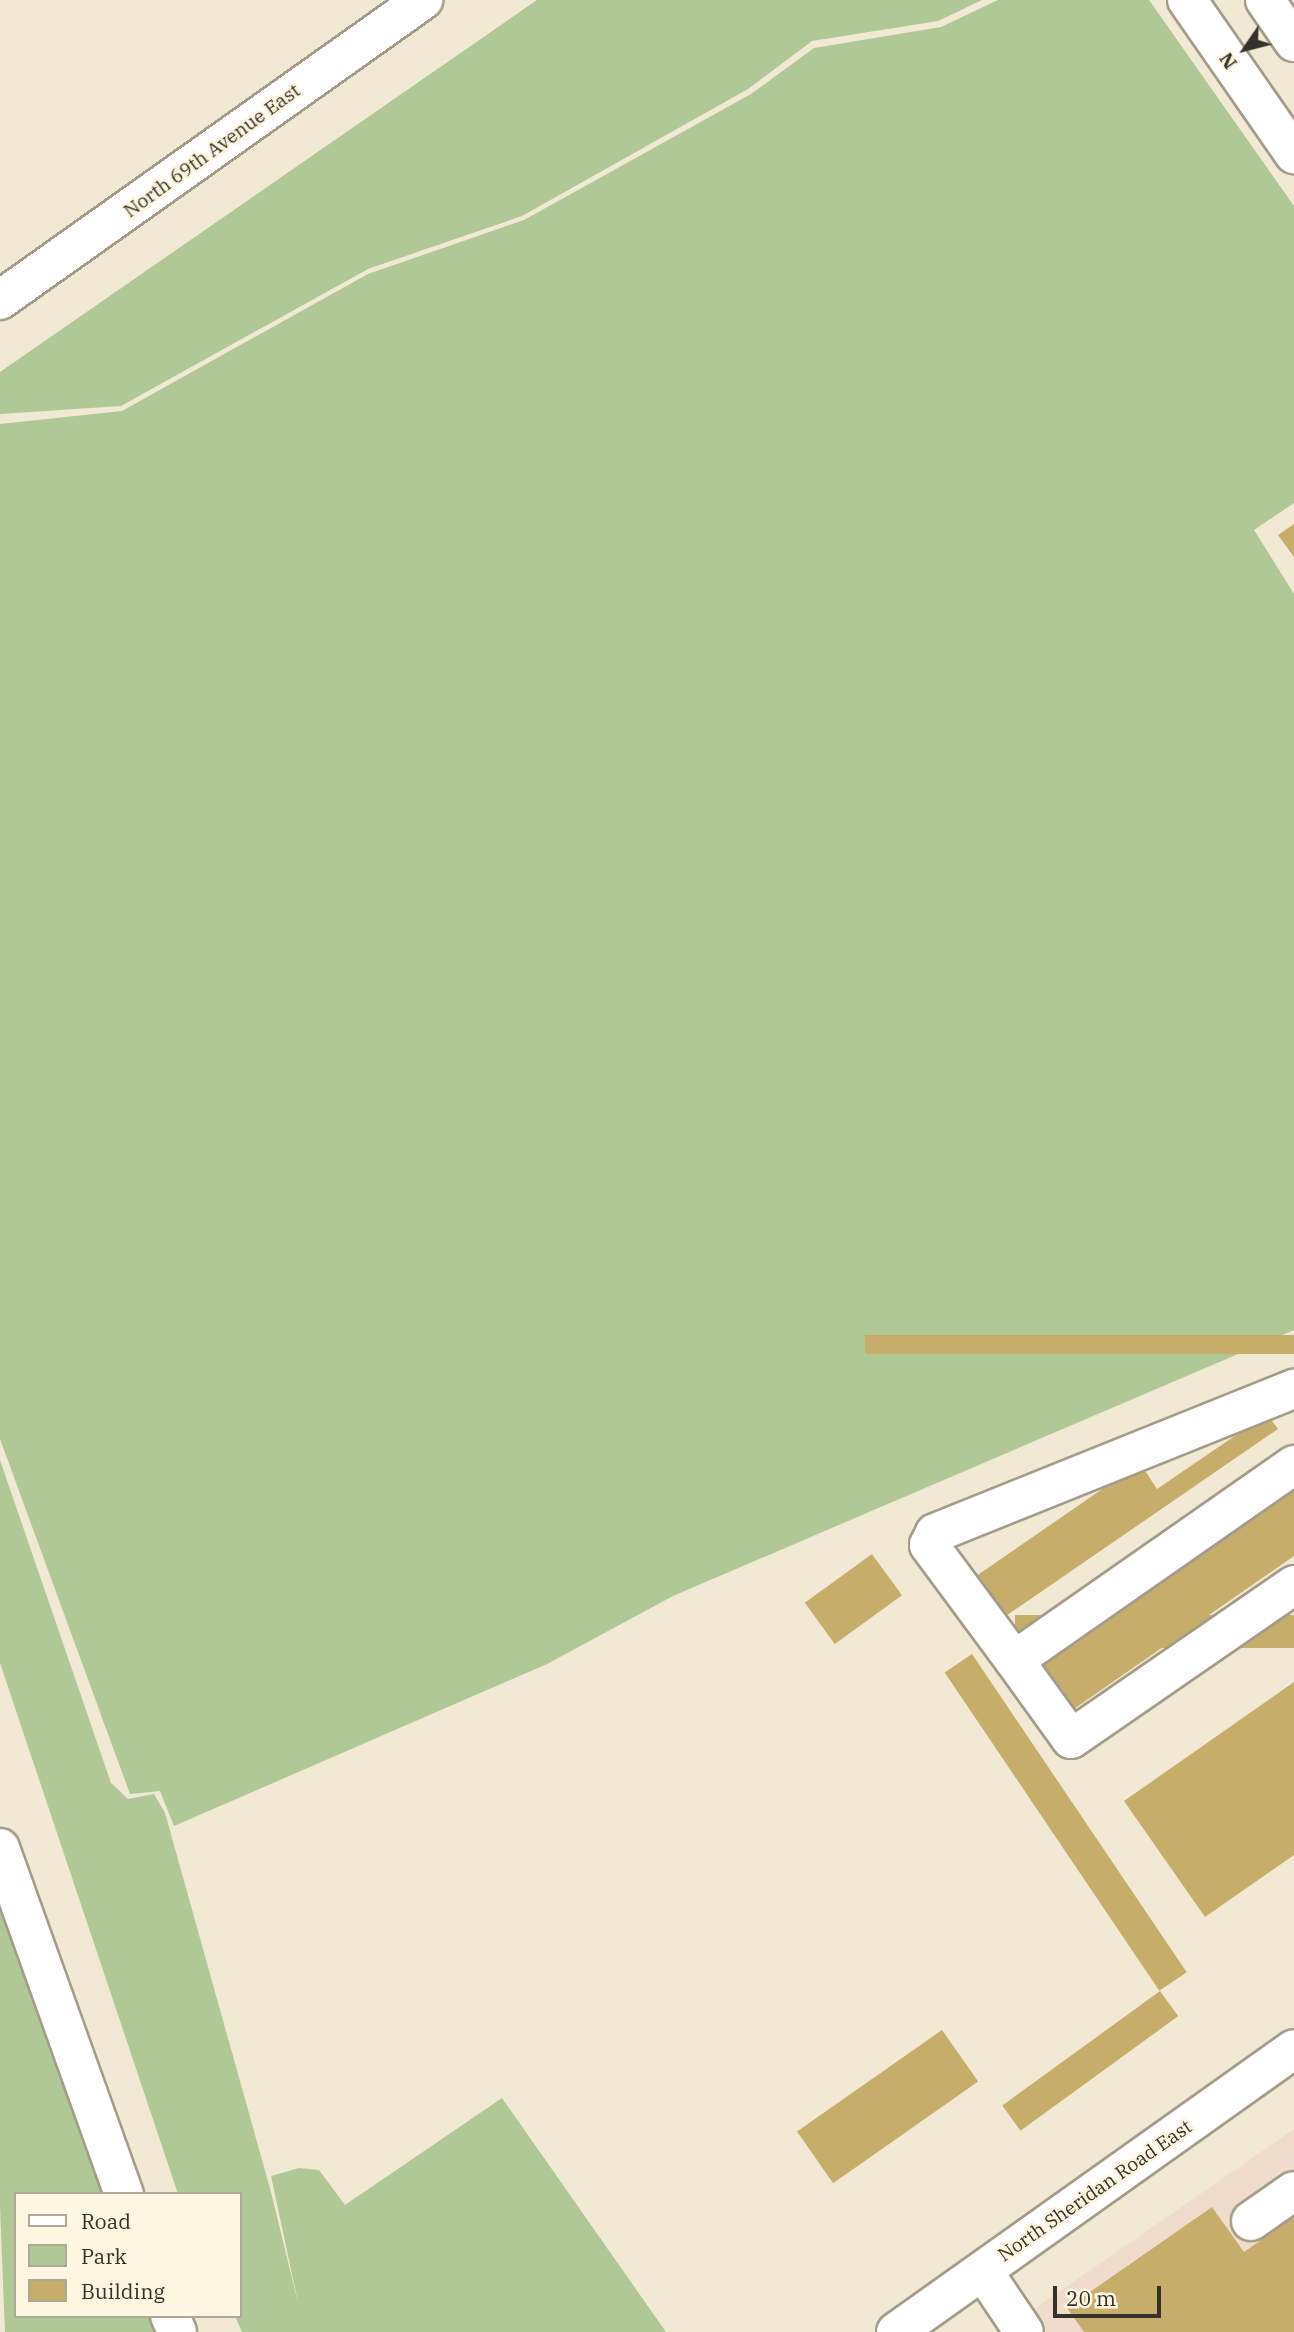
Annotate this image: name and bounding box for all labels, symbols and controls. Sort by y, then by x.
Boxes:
north arrow [1210,14,1280,84]
text: N [1214,48,1242,74]
street label: North 69th Avenue East [119,79,305,223]
street label: North Sheridan Road East [994,2115,1196,2267]
legend [14,2192,242,2318]
text: Road [81,2207,131,2235]
text: Park [81,2242,127,2270]
scale bar [1056,2272,1164,2316]
text: Building [81,2277,165,2305]
text: 20 m [1066,2284,1116,2312]

